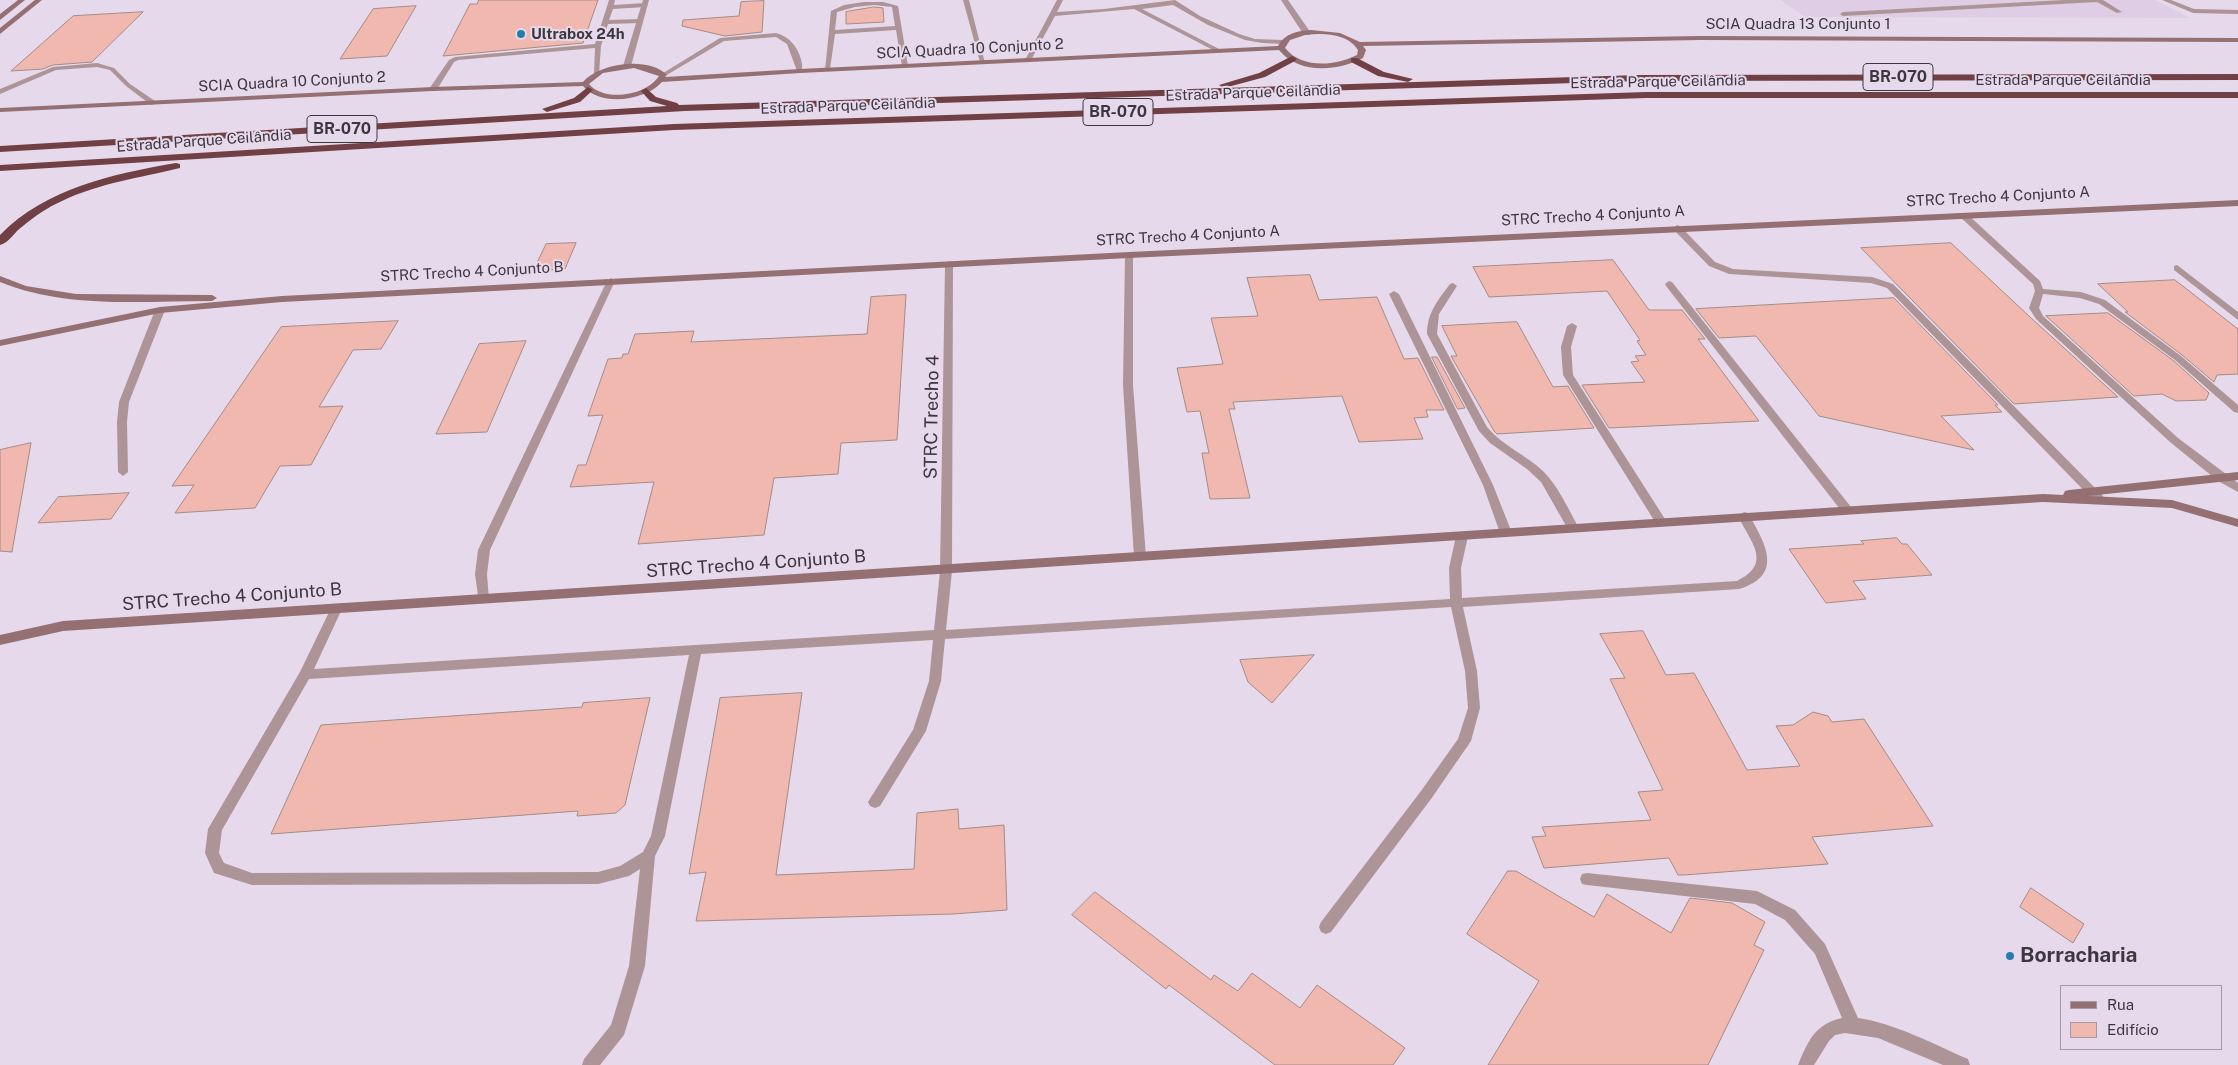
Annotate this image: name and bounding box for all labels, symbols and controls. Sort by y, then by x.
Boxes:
street label: SCIA Quadra 13 Conjunto 1 [1705,15,1891,33]
place label: Ultrabox 24h [531,25,625,43]
marker: Ultrabox 24h [515,28,527,40]
street label: SCIA Quadra 10 Conjunto 2 [876,35,1064,63]
road number: BR-070 [1863,64,1933,90]
street label: SCIA Quadra 10 Conjunto 2 [198,68,386,96]
street label: Estrada Parque Ceilândia [1570,71,1746,93]
street label: Estrada Parque Ceilândia [1975,71,2151,89]
street label: Estrada Parque Ceilândia [1165,81,1341,105]
street label: Estrada Parque Ceilândia [760,94,936,118]
road number: BR-070 [1083,98,1153,125]
road number: BR-070 [307,116,377,142]
street label: Estrada Parque Ceilândia [116,126,292,156]
street label: STRC Trecho 4 Conjunto A [1906,183,2090,211]
street label: STRC Trecho 4 Conjunto A [1501,202,1685,230]
street label: STRC Trecho 4 Conjunto A [1096,222,1280,250]
street label: STRC Trecho 4 Conjunto B [380,258,564,286]
street label: STRC Trecho 4 [920,355,944,479]
street label: STRC Trecho 4 Conjunto B [645,546,867,582]
street label: STRC Trecho 4 Conjunto B [121,579,343,615]
place label: Borracharia [2020,943,2137,969]
marker: Borracharia [2004,950,2016,962]
legend [2060,985,2223,1050]
text: Rua [2107,996,2134,1013]
text: Edifício [2107,1021,2159,1038]

